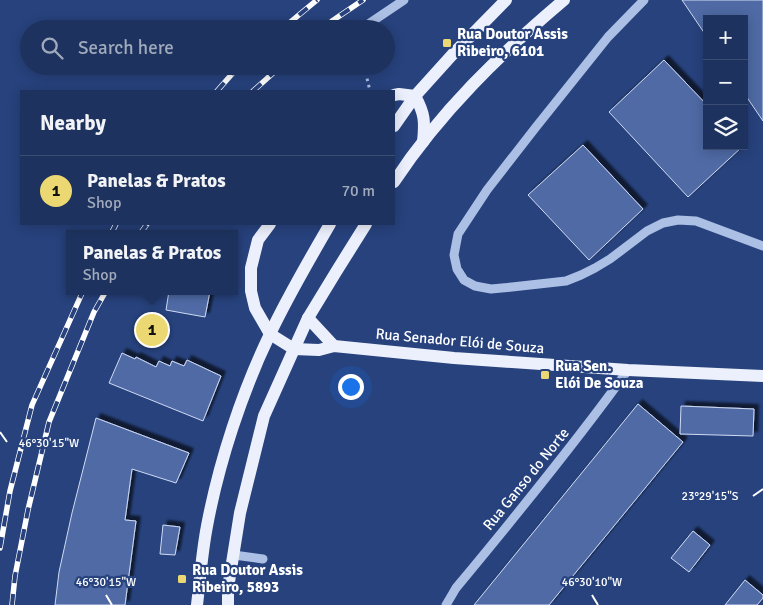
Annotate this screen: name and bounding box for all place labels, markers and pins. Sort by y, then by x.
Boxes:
place label: Rua Doutor Assis Ribeiro, 6101 [457,25,568,60]
marker: Rua Doutor Assis Ribeiro, 6101 [441,37,453,49]
pin: 1 [136,311,168,349]
place label: Rua Sen. Elói De Souza [555,357,644,392]
marker: Rua Sen. Elói De Souza [539,369,551,381]
place label: Rua Doutor Assis Ribeiro, 5893 [192,561,303,596]
marker: Rua Doutor Assis Ribeiro, 5893 [176,573,188,585]

